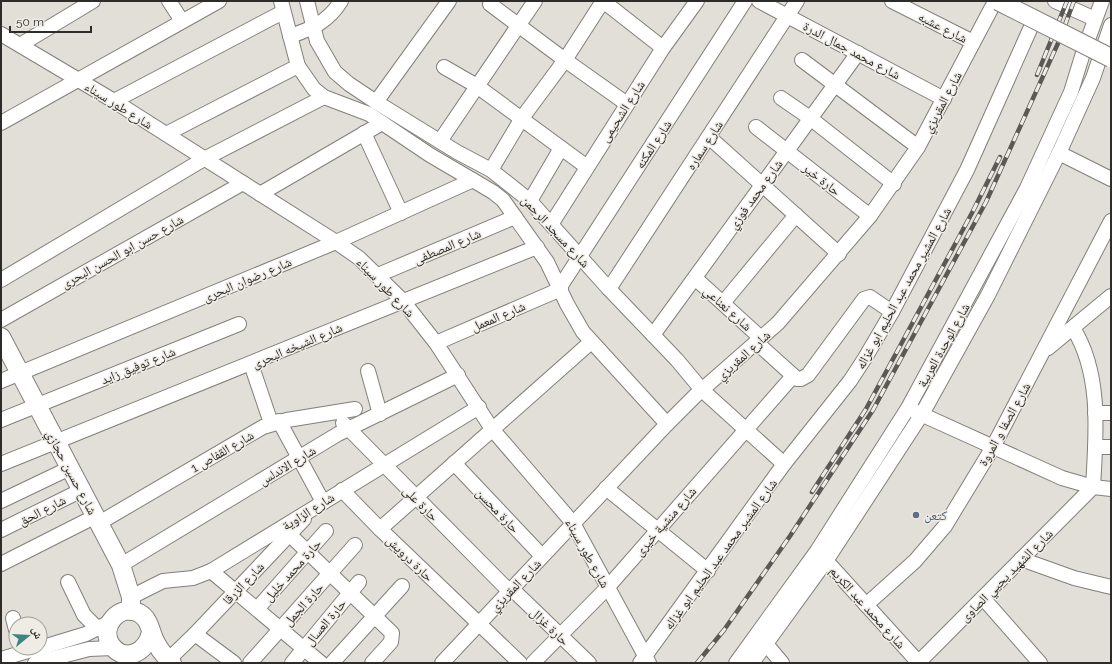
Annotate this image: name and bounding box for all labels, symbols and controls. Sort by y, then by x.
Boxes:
scale bar [10,8,91,34]
street label: شارع عشبه [915,9,970,48]
text: 50 m [16,15,44,29]
street label: شارع محمد جمال الدرة [800,19,903,84]
street label: شارع المقريزي [920,69,968,137]
street label: شارع الشحيمى [597,78,649,146]
street label: شارع طور سيناء [81,79,155,134]
street label: شارع المكنه [632,117,676,172]
street label: شارع سماره [683,118,728,174]
street label: شارع محمد فوزي [725,157,788,234]
street label: حارة خير [799,160,843,199]
street label: شارع مسجد الرحمن [517,192,593,272]
street label: شارع المشير محمد عبد الحليم ابو غزاله [853,205,956,373]
street label: شارع حسن ابو الحسن البحرى [58,212,187,293]
street label: شارع المصطفى [411,226,484,269]
street label: شارع رضوان البحرى [201,254,295,307]
street label: شارع طور سيناء [352,254,418,322]
street label: شارع نعناعي [698,283,755,336]
street label: شارع المعمل [469,298,528,336]
street label: شارع الوحدة العربية [914,301,974,391]
street label: شارع الشيخه البحرى [250,320,345,373]
street label: شارع المقريزي [713,327,776,386]
street label: شارع توفيق زايد [99,344,178,389]
street label: شارع الصفا و المروة [975,380,1035,469]
street label: شارع حسين حجازي [40,427,100,519]
street label: شارع القفاص 1 [188,427,257,477]
street label: شارع الاندلس [256,443,319,490]
street label: شارع المشير محمد عبد الحليم ابو غزاله [661,476,782,634]
street label: حارة على [399,483,441,525]
street label: شارع منشية خيرى [631,484,701,560]
street label: حارة محسن [472,485,522,536]
street label: شارع الزاوية [279,490,338,535]
street label: شارع الحق [16,492,69,530]
place label: كتعن [924,508,948,524]
marker: كتعن [911,510,921,520]
street label: شارع طور سيناء [561,516,613,592]
street label: شارع الشهيد يحيي الصاوى [957,526,1058,627]
street label: حارة درويش [382,532,436,585]
street label: حارة محمد خليل [261,536,325,605]
street label: شارع المقريزي [487,556,546,617]
street label: شارع الزرقا [220,559,269,609]
street label: شارع محمد عبد الكريم [825,563,909,653]
street label: حارة الجمل [280,580,327,630]
street label: حارة العسال [302,596,350,649]
street label: حارة غزال [527,604,572,649]
north arrow [8,616,48,656]
text: ش [28,626,45,641]

